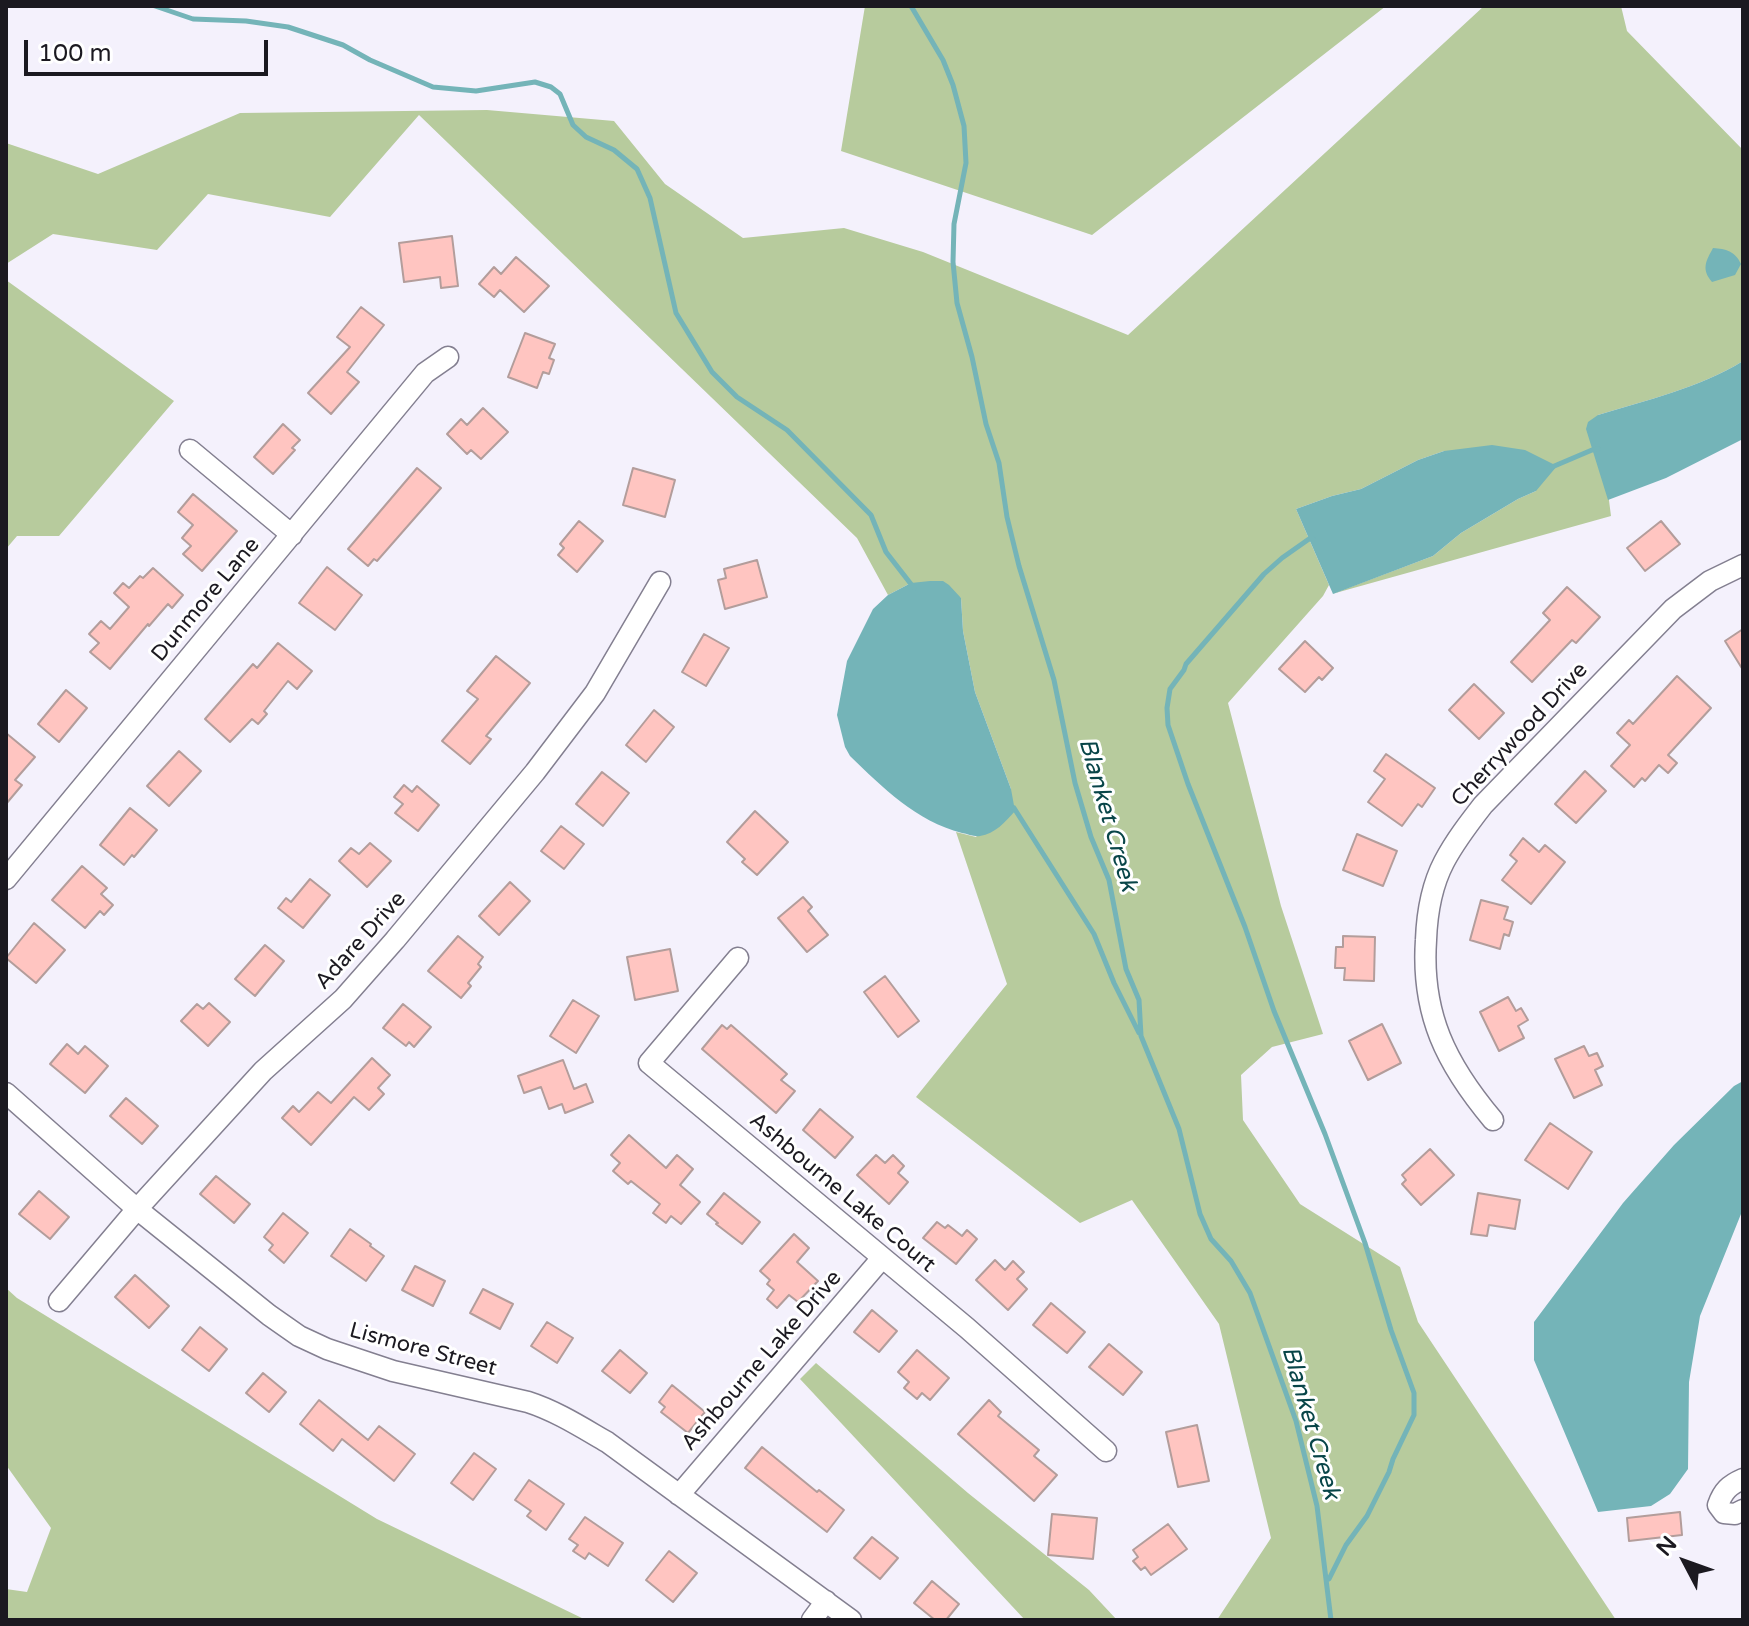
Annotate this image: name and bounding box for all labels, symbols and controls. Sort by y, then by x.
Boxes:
scale bar [28,24,272,74]
text: 100 m [38,39,112,68]
street label: Dunmore Lane [146,533,266,667]
street label: Cherrywood Drive [1446,657,1594,813]
water label: Blanket Creek [1071,735,1143,895]
street label: Adare Drive [310,887,412,995]
street label: Ashbourne Lake Court [744,1108,940,1278]
street label: Ashbourne Lake Drive [677,1265,847,1457]
street label: Lismore Street [346,1318,500,1382]
water label: Blanket Creek [1274,1343,1346,1503]
north arrow [1645,1522,1725,1602]
text: N [1651,1531,1682,1561]

